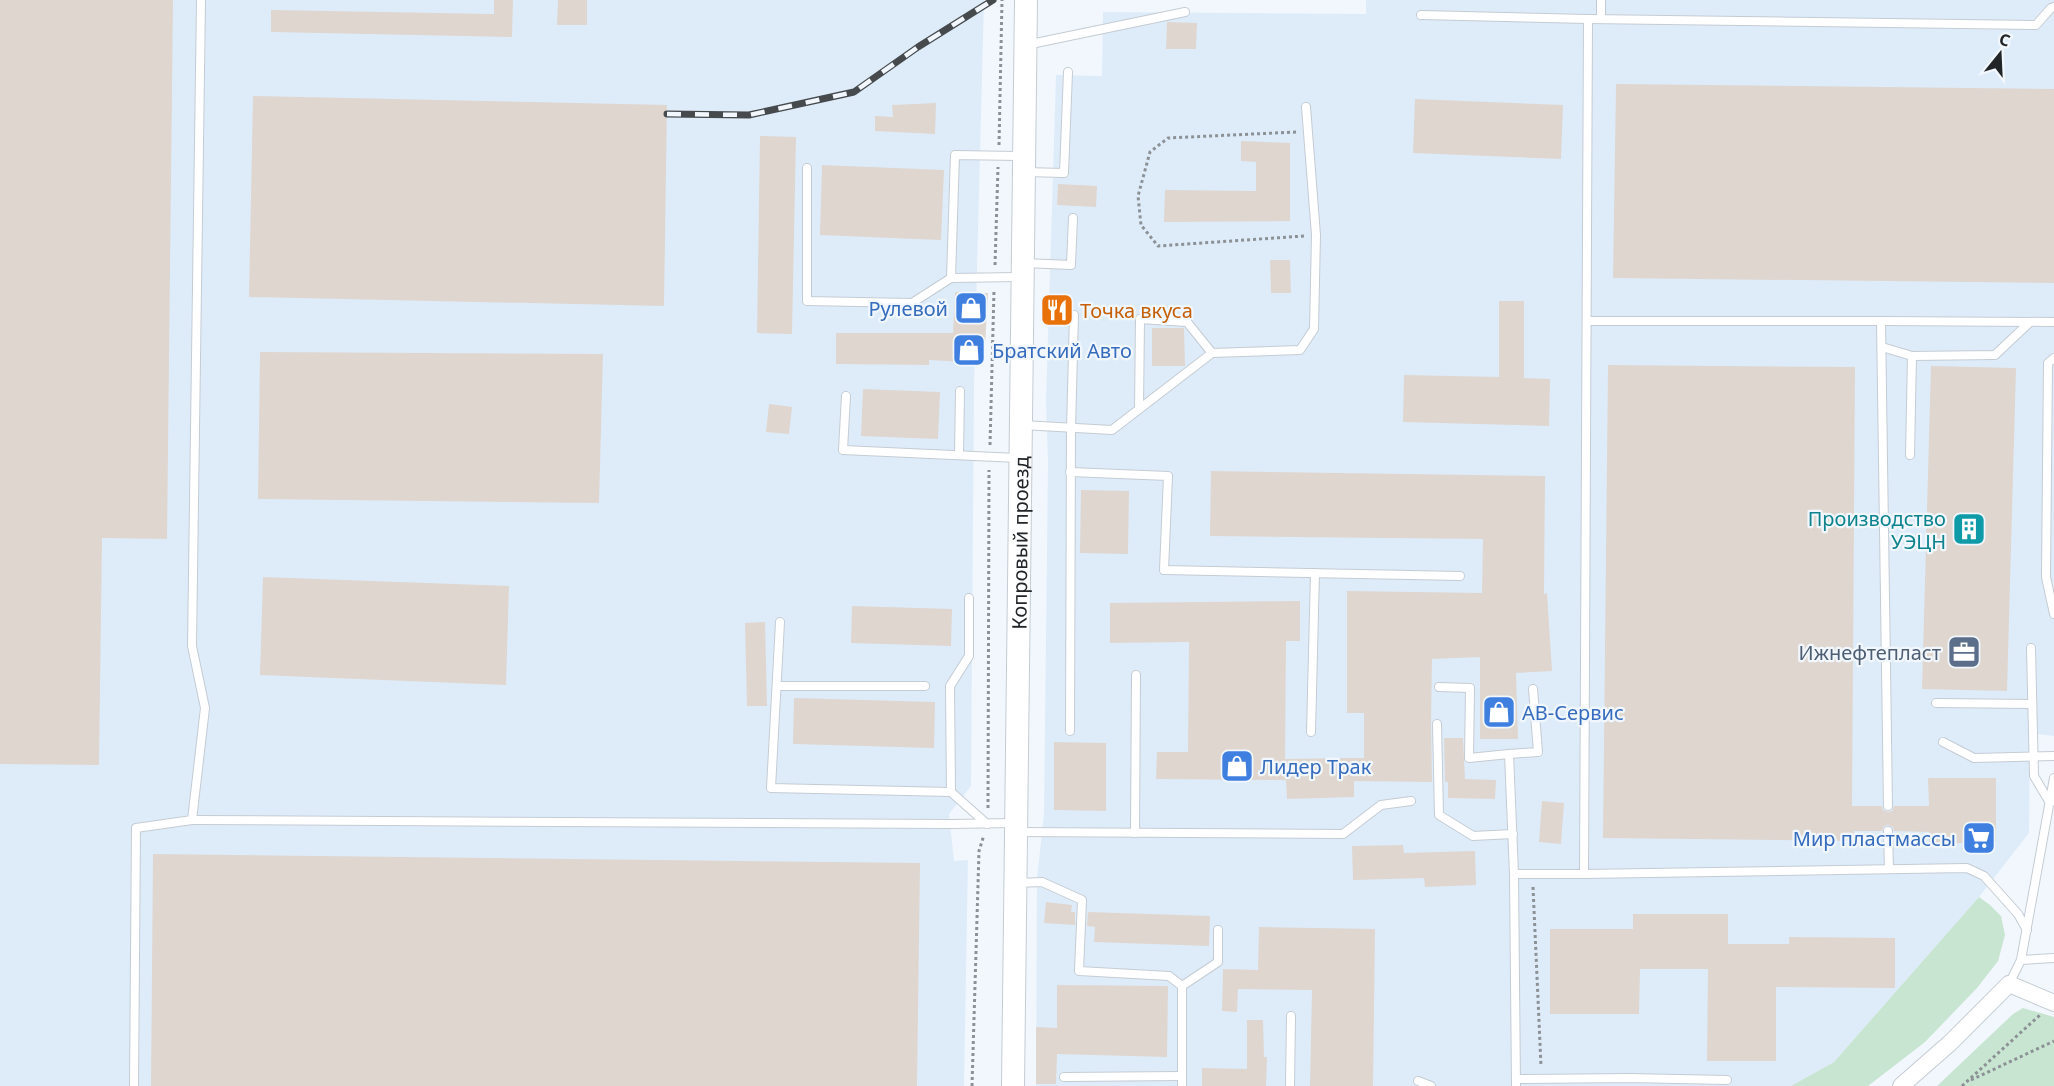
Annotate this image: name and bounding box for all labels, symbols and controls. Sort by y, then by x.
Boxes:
north arrow [1970,24,2030,84]
text: С [1996,28,2013,52]
shop icon: Рулевой [953,290,989,326]
restaurant icon: Точка вкуса [1039,292,1075,328]
place label: Рулевой [868,295,948,322]
place label: Точка вкуса [1080,297,1193,324]
shop icon: Братский Авто [951,332,987,368]
place label: Братский Авто [992,337,1132,364]
street label: Копровый проезд [1005,456,1034,630]
place label: Производство УЭЦН [1808,505,1946,555]
building icon: Производство УЭЦН [1951,511,1987,547]
office icon: Ижнефтепласт [1946,634,1982,670]
place label: Ижнефтепласт [1799,639,1941,666]
shop icon: АВ-Сервис [1481,694,1517,730]
place label: АВ-Сервис [1522,699,1624,726]
shop icon: Лидер Трак [1219,748,1255,784]
place label: Лидер Трак [1260,753,1372,780]
supermarket icon: Мир пластмассы [1961,820,1997,856]
place label: Мир пластмассы [1793,825,1956,852]

